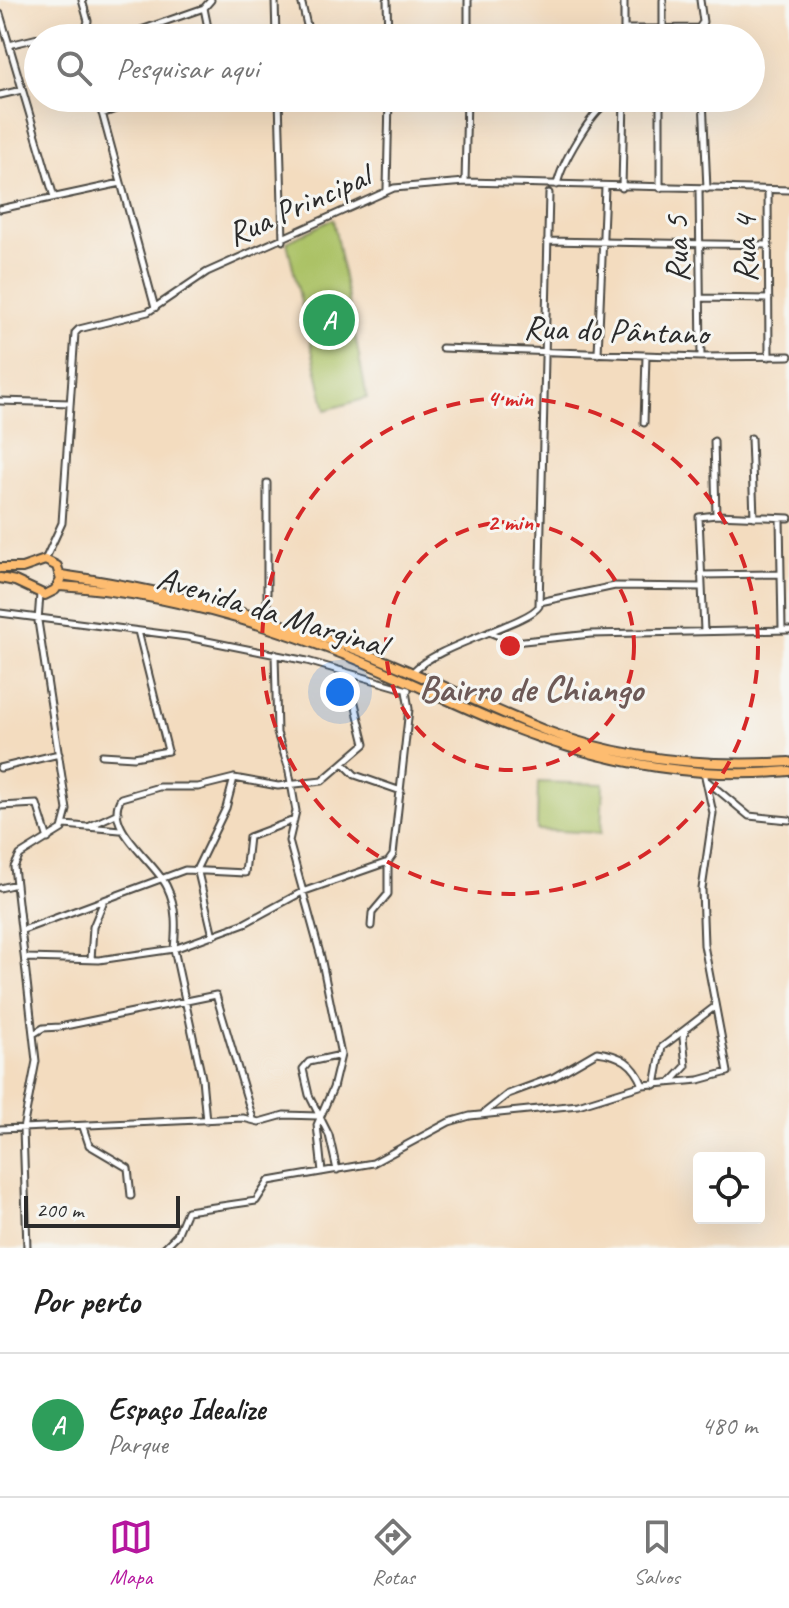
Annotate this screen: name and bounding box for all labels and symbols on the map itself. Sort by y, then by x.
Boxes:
street label: Rua Principal [220,152,382,256]
street label: Rua 4 [723,212,766,282]
street label: Rua 5 [655,214,698,282]
pin: A [303,290,355,350]
street label: Rua do Pântano [523,305,713,355]
text: 4 min [487,383,534,413]
text: 2 min [487,507,534,537]
street label: Avenida da Marginal [152,556,398,668]
centre of rings [496,632,524,660]
district label: Bairro de Chiango [419,666,646,712]
your location [320,672,360,712]
scale bar [24,1192,180,1228]

